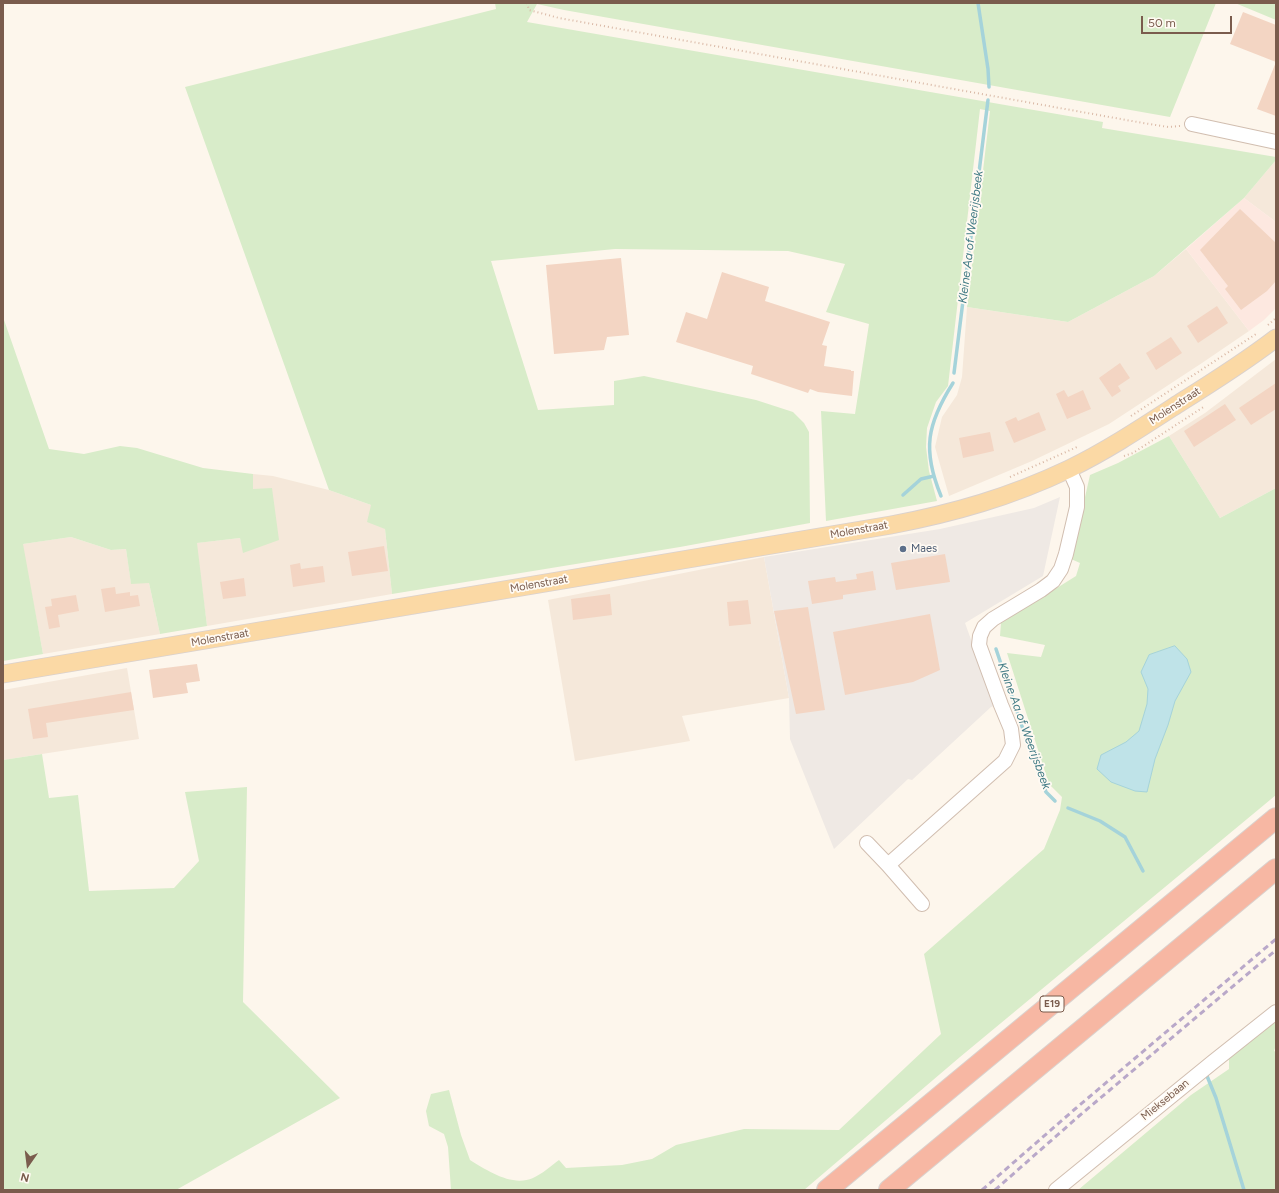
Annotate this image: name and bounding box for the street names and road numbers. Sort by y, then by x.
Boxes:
street label: Molenstraat [1147,384,1203,428]
street label: Molenstraat [829,518,889,542]
street label: Molenstraat [509,572,569,596]
street label: Molenstraat [190,626,250,650]
road number: E19 [1040,996,1064,1012]
street label: Mieksebaan [1138,1077,1192,1123]

